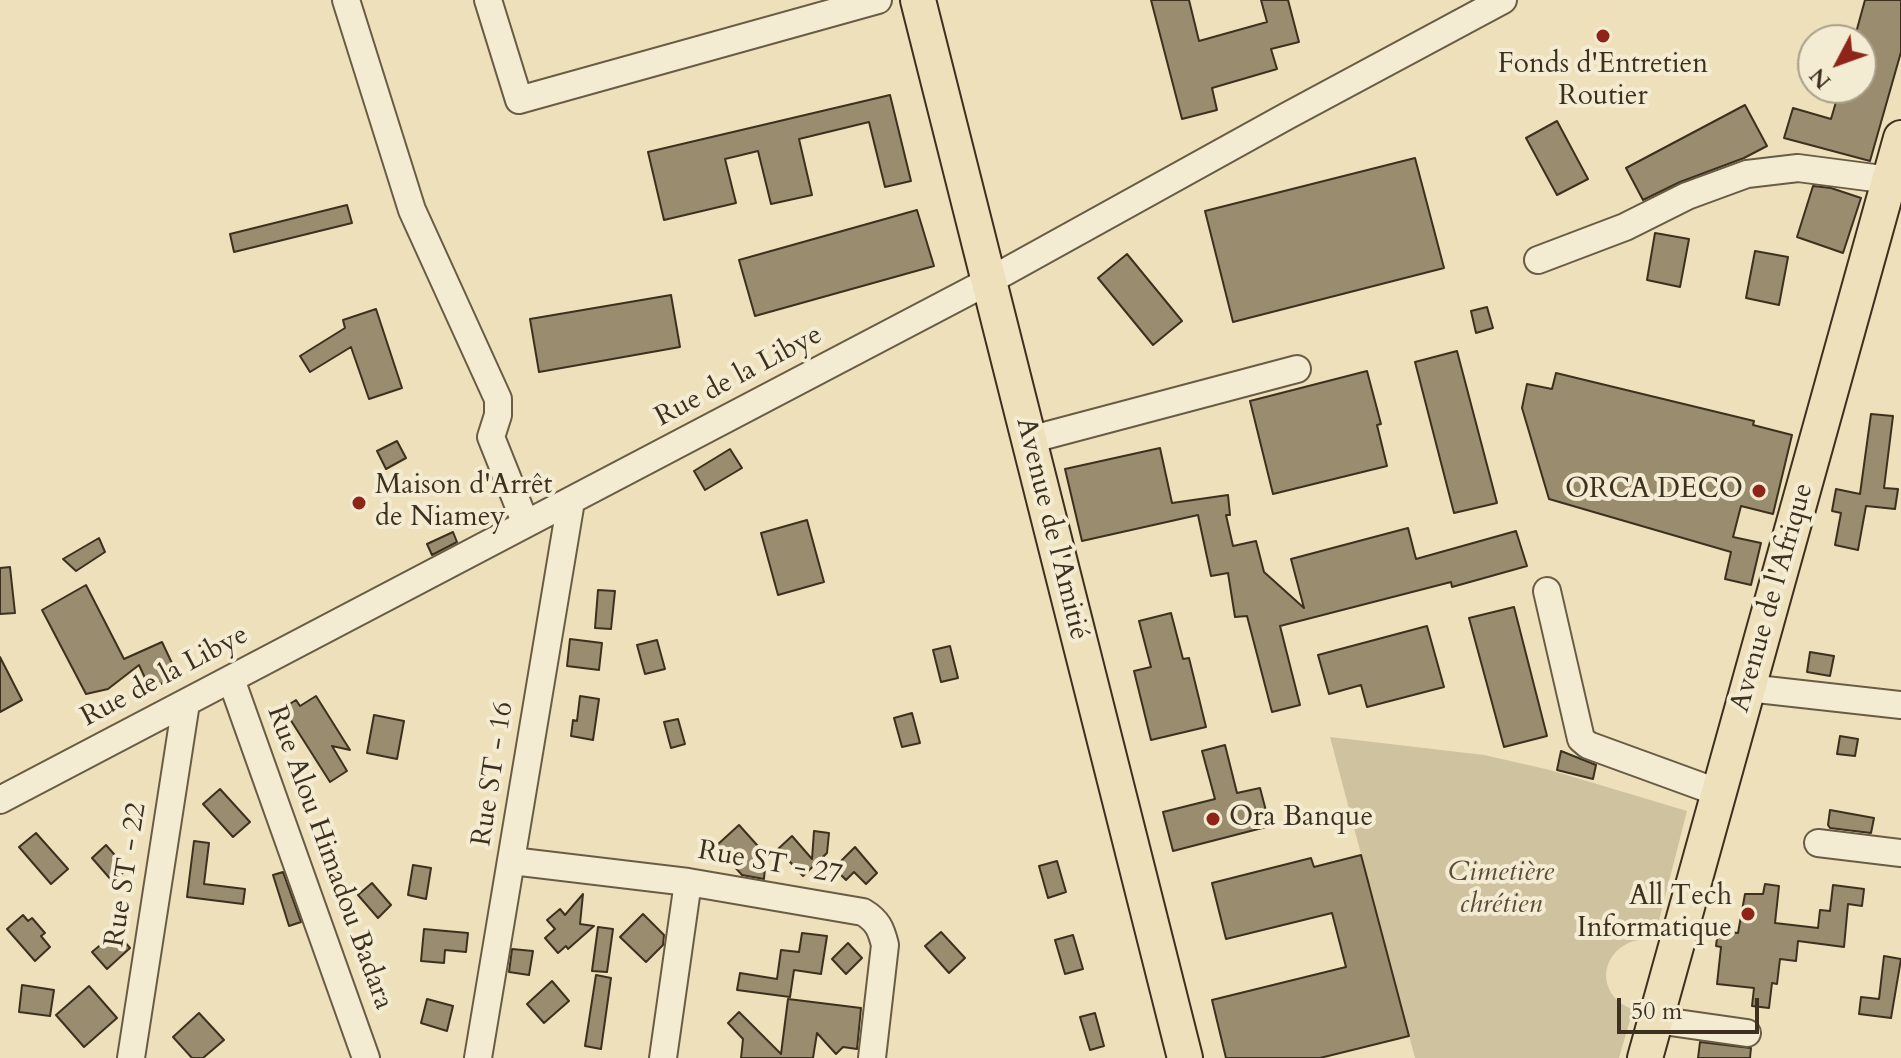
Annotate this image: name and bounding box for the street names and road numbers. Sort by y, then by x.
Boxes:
street label: Rue de la Libye [650,319,828,435]
street label: Avenue de l'Amitié [1007,414,1095,644]
street label: Avenue de l'Afrique [1724,480,1822,716]
street label: Rue de la Libye [76,619,254,735]
street label: Rue ST - 16 [466,699,522,849]
street label: Rue Alou Himadou Badara [258,702,400,1014]
street label: Rue ST - 22 [99,800,155,950]
street label: Rue ST - 27 [695,835,845,893]

